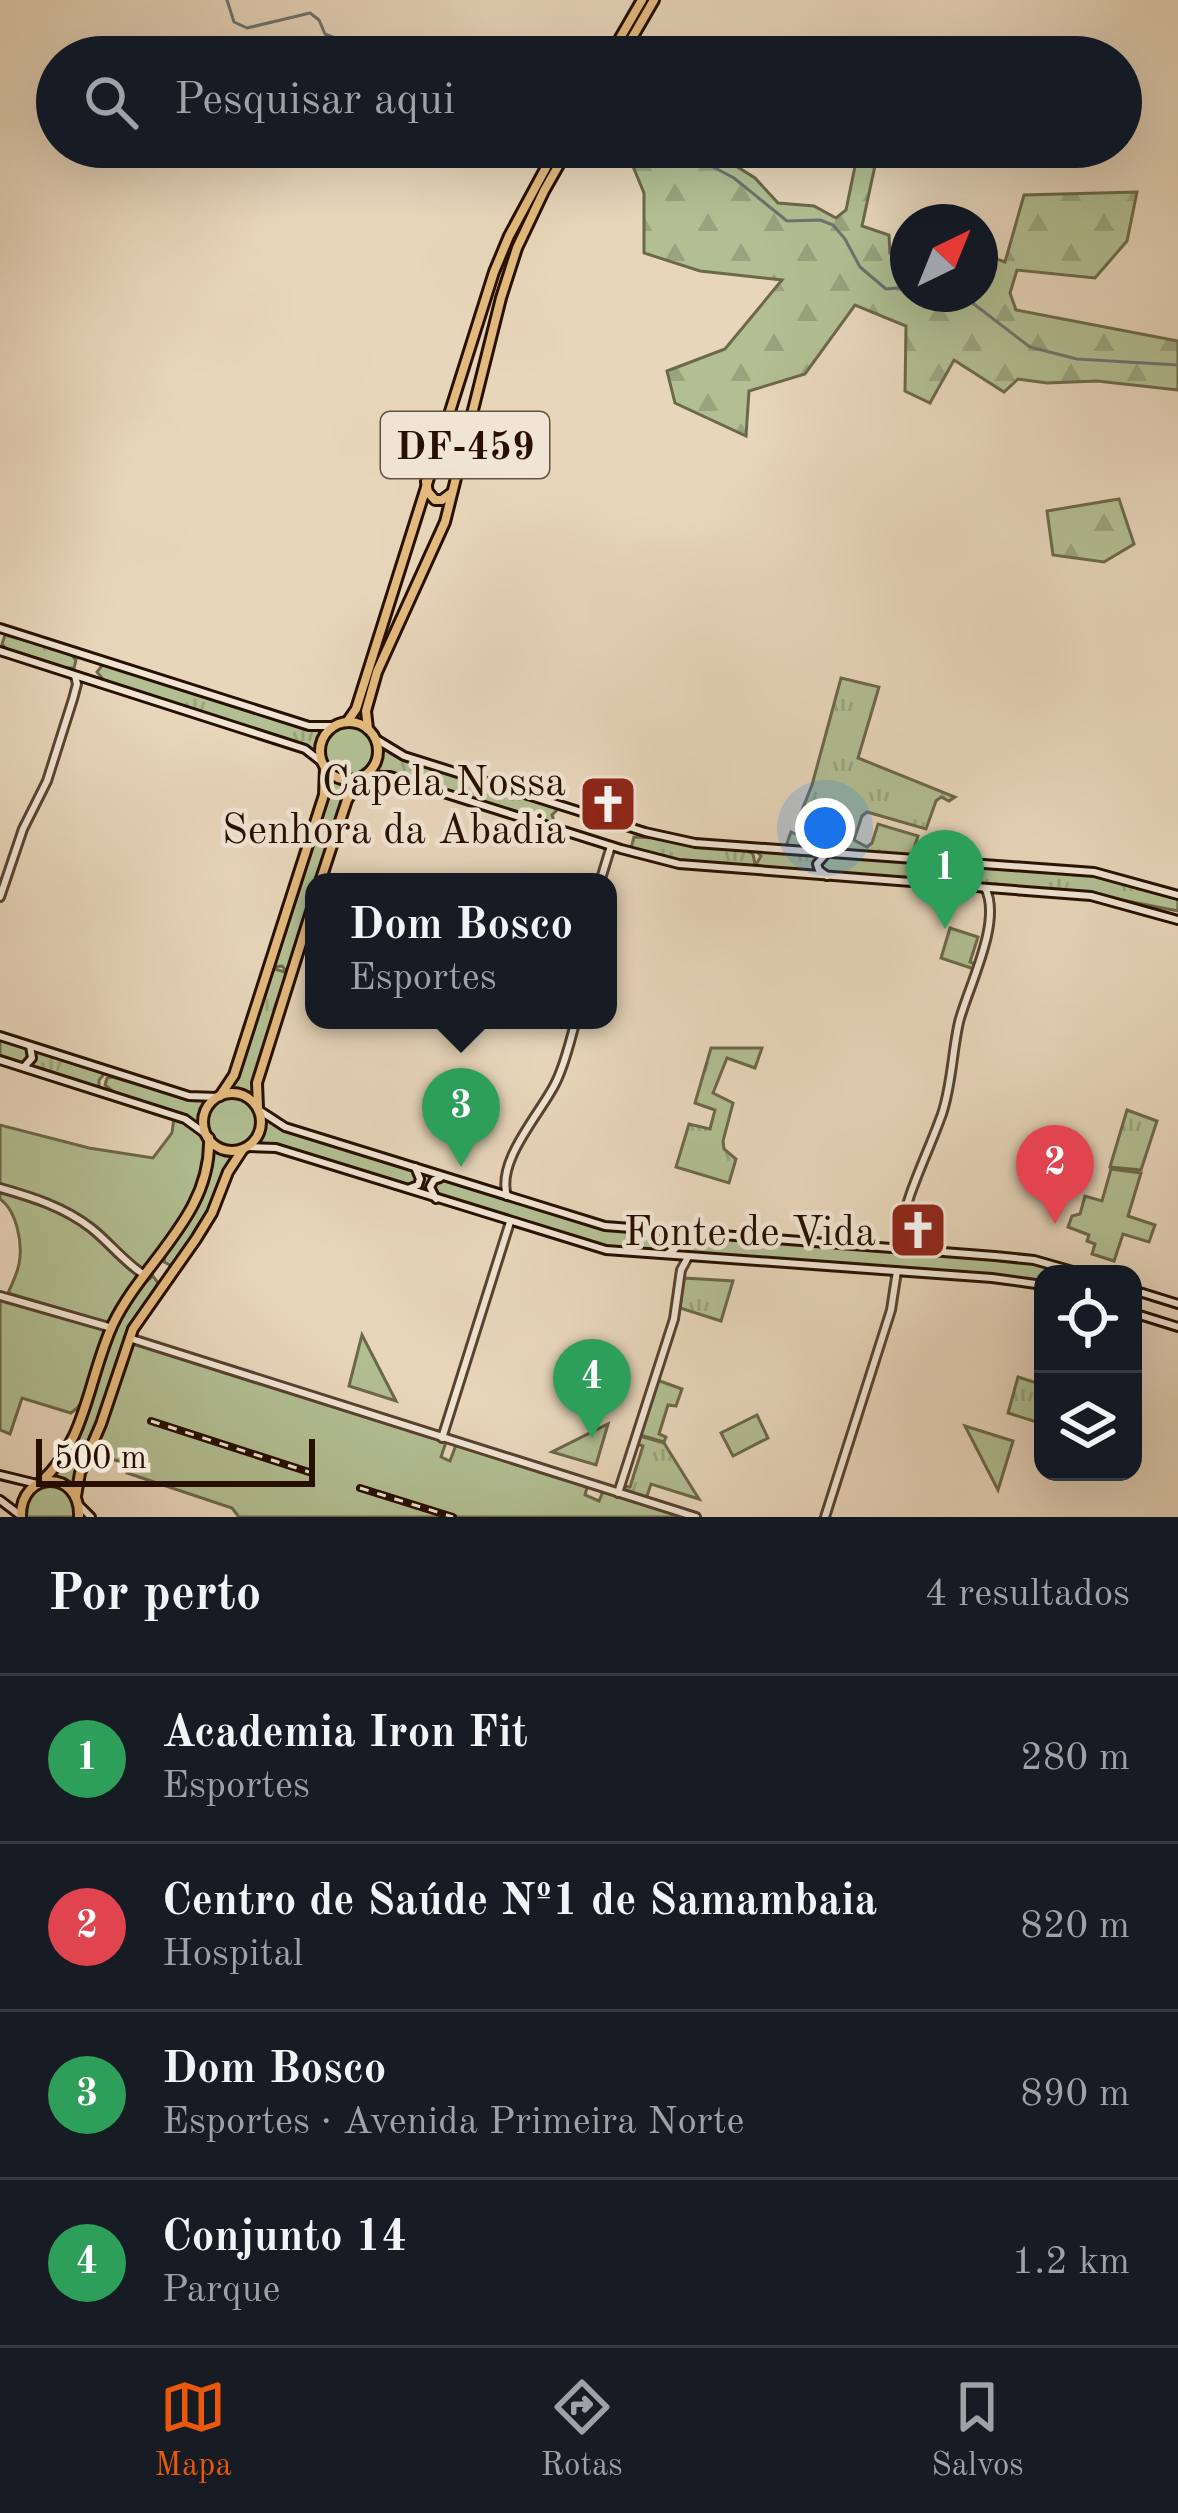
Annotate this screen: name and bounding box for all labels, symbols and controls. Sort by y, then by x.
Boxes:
search box [36,36,1142,168]
icon: search [78,69,144,135]
text: Pesquisar aqui [174,79,455,124]
north arrow [890,204,998,312]
road number: DF-459 [381,412,549,478]
place label: Capela Nossa Senhora da Abadia [222,763,566,853]
church icon: Capela Nossa Senhora da Abadia [577,773,639,835]
your location [795,798,855,858]
pin: 1 [906,830,984,929]
popup [305,873,617,1029]
text: Dom Bosco [349,904,573,949]
text: Esportes [349,959,497,998]
pin: 3 [422,1068,500,1167]
pin: 2 [1016,1125,1094,1224]
church icon: Fonte de Vida [887,1199,949,1261]
place label: Fonte de Vida [624,1213,876,1255]
map controls [1034,1265,1142,1481]
button: locate [1034,1265,1142,1373]
pin: 4 [553,1339,631,1438]
button: layers [1034,1373,1142,1481]
scale bar [36,1433,315,1486]
text: 500 m [54,1443,147,1476]
text: Por perto [48,1570,262,1621]
text: 4 resultados [925,1575,1130,1614]
text: Academia Iron Fit [162,1712,528,1757]
text: 1 [76,1739,98,1778]
text: 280 m [1020,1739,1130,1778]
text: Esportes [162,1767,310,1806]
text: Centro de Saúde Nº1 de Samambaia [162,1880,877,1925]
text: 2 [76,1907,98,1946]
text: 820 m [1020,1907,1130,1946]
text: Hospital [162,1935,303,1974]
text: Dom Bosco [162,2048,386,2093]
text: 3 [76,2075,98,2114]
text: 890 m [1020,2075,1130,2114]
text: Esportes · Avenida Primeira Norte [162,2103,744,2142]
text: Conjunto 14 [162,2216,407,2261]
text: 4 [76,2243,98,2282]
text: 1.2 km [1012,2243,1130,2282]
text: Parque [162,2271,280,2310]
tab: Mapa [154,2374,232,2487]
tab: Rotas [540,2374,623,2487]
tab: Salvos [931,2374,1024,2487]

